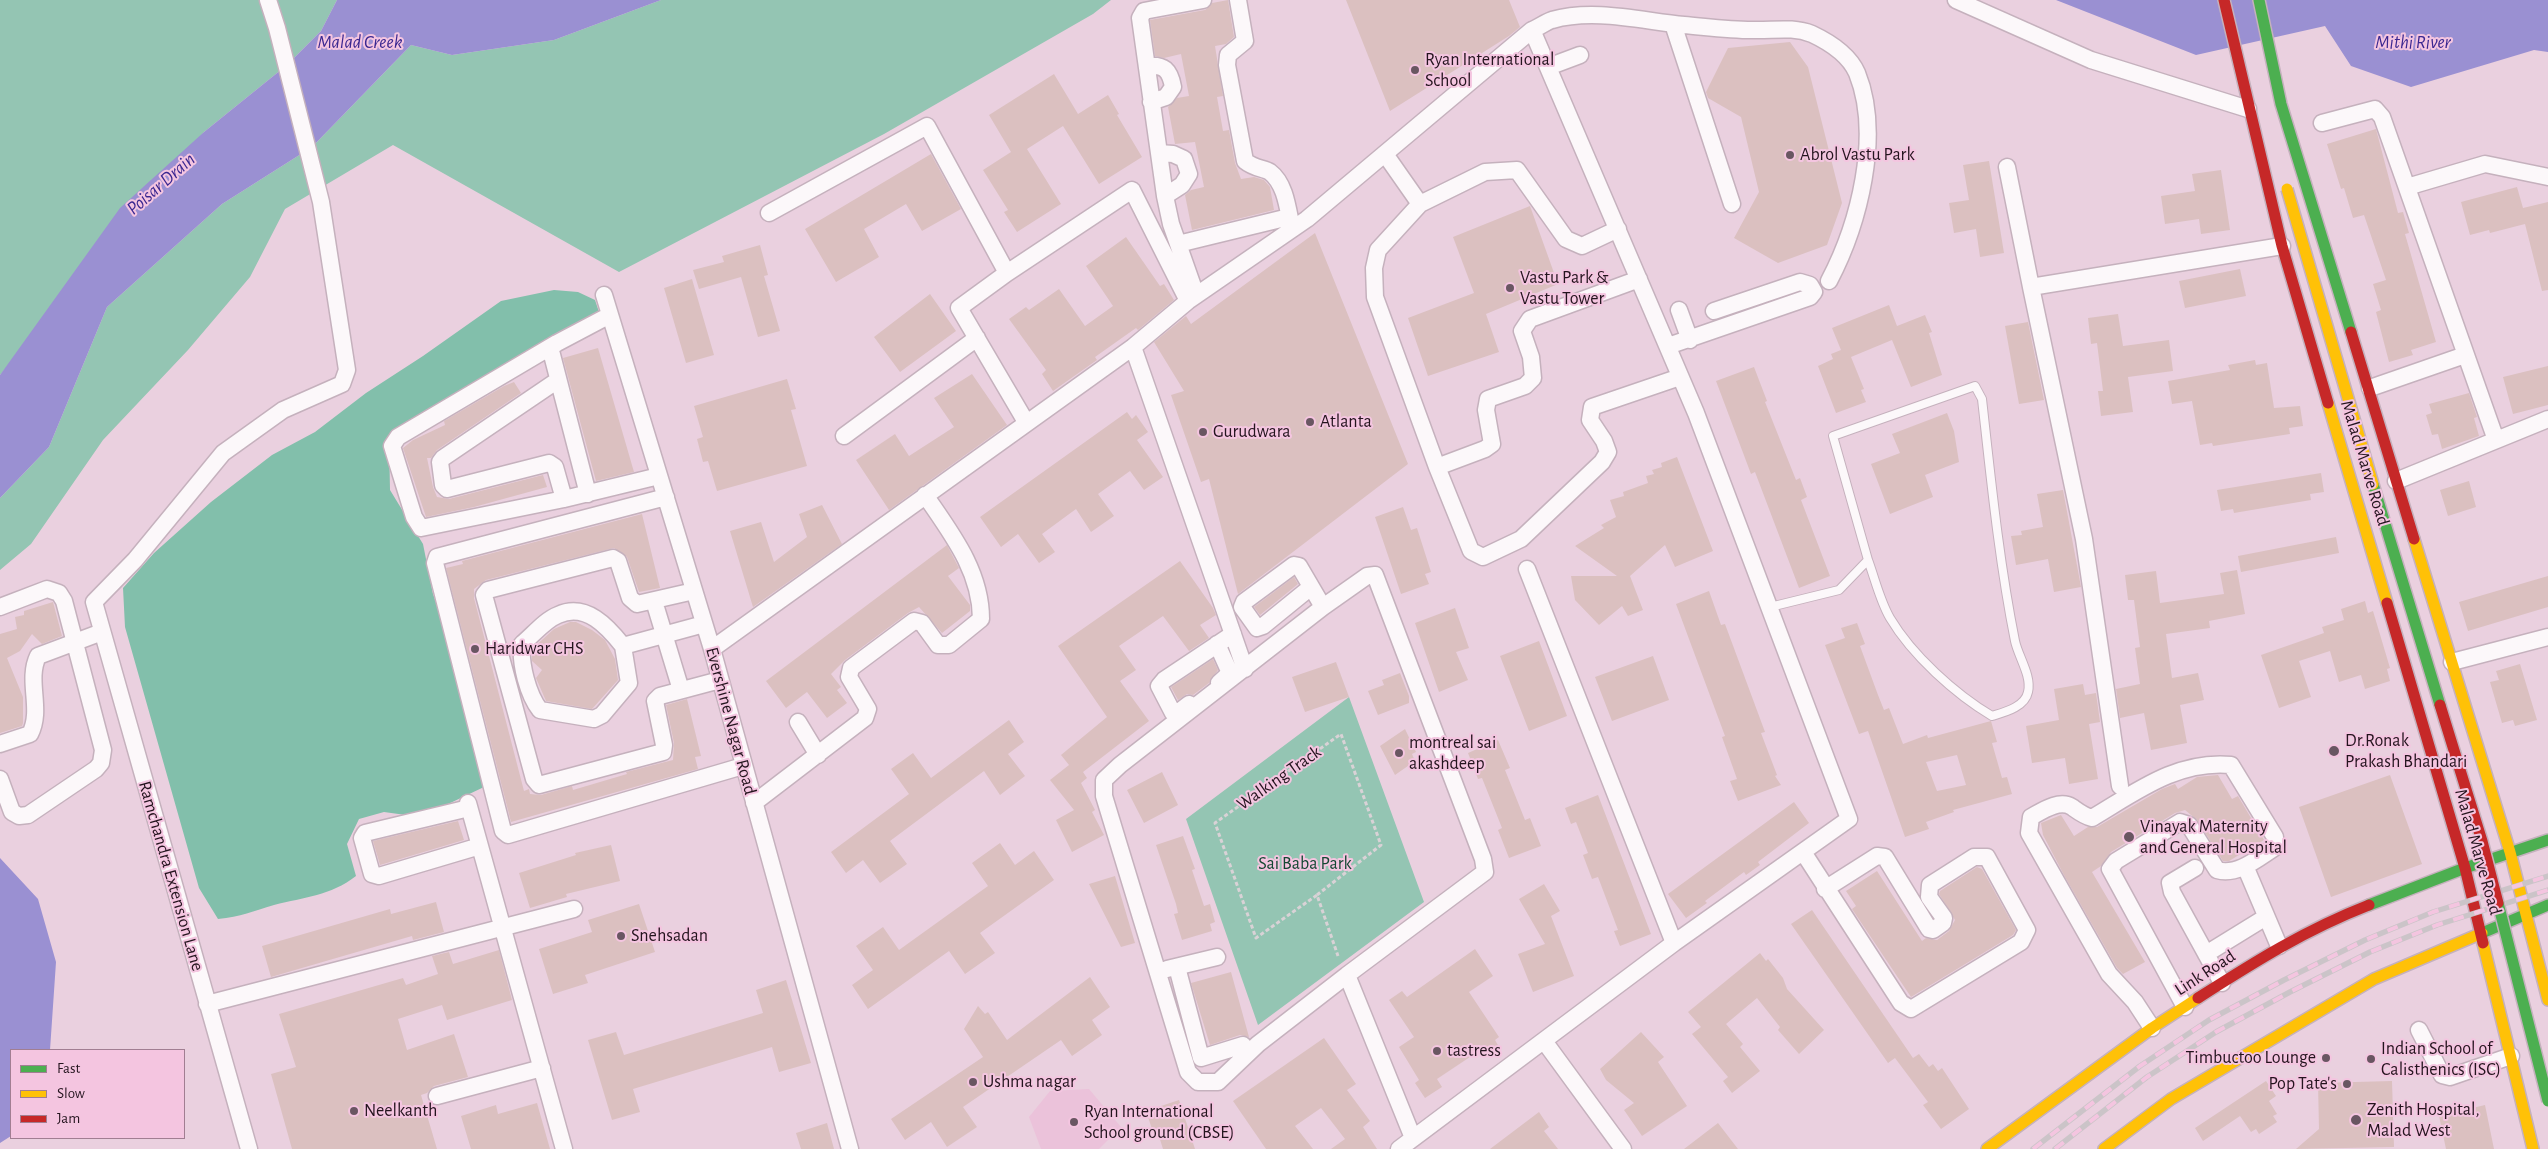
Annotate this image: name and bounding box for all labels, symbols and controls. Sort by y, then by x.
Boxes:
water label: Malad Creek [318,31,402,53]
water label: Mithi River [2375,31,2451,53]
place label: Ryan International School [1425,49,1554,92]
marker: Ryan International School [1409,64,1421,76]
place label: Abrol Vastu Park [1800,144,1915,166]
water label: Poisar Drain [122,148,200,220]
marker: Abrol Vastu Park [1784,149,1796,161]
place label: Vastu Park & Vastu Tower [1520,267,1609,310]
marker: Vastu Park & Vastu Tower [1504,282,1516,294]
street label: Malad Marve Road [2336,398,2394,528]
place label: Atlanta [1320,411,1372,433]
marker: Atlanta [1304,416,1316,428]
place label: Gurudwara [1213,421,1291,443]
marker: Gurudwara [1197,426,1209,438]
place label: Haridwar CHS [485,638,583,660]
marker: Haridwar CHS [469,643,481,655]
street label: Evershine Nagar Road [701,645,761,797]
place label: Dr.Ronak Prakash Bhandari [2345,730,2467,772]
place label: montreal sai akashdeep [1409,732,1496,774]
street label: Walking Track [1233,741,1325,815]
marker: Dr.Ronak Prakash Bhandari [2327,744,2341,758]
marker: montreal sai akashdeep [1393,747,1405,759]
street label: Ramchandra Extension Lane [133,778,209,974]
street label: Malad Marve Road [2450,787,2506,917]
place label: Vinayak Maternity and General Hospital [2140,816,2287,859]
marker: Vinayak Maternity and General Hospital [2122,830,2136,844]
park label: Sai Baba Park [1258,853,1352,875]
place label: Snehsadan [631,925,708,947]
marker: Snehsadan [615,930,627,942]
street label: Link Road [2171,945,2239,1001]
place label: Indian School of Calisthenics (ISC) [2381,1038,2501,1080]
place label: tastress [1447,1040,1501,1062]
marker: tastress [1431,1045,1443,1057]
place label: Timbuctoo Lounge [2186,1047,2316,1069]
legend [10,1049,185,1139]
marker: Timbuctoo Lounge [2320,1052,2332,1064]
marker: Indian School of Calisthenics (ISC) [2365,1053,2377,1065]
text: Fast [57,1061,80,1076]
place label: Ushma nagar [983,1071,1076,1093]
place label: Pop Tate's [2268,1073,2337,1095]
marker: Ushma nagar [967,1076,979,1088]
marker: Pop Tate's [2341,1078,2353,1090]
text: Slow [57,1086,85,1101]
place label: Zenith Hospital, Malad West [2367,1099,2480,1142]
place label: Neelkanth [364,1100,437,1122]
place label: Ryan International School ground (CBSE) [1084,1101,1234,1144]
marker: Neelkanth [348,1105,360,1117]
text: Jam [57,1111,80,1126]
marker: Zenith Hospital, Malad West [2349,1113,2363,1127]
marker: Ryan International School ground (CBSE) [1068,1116,1080,1128]

